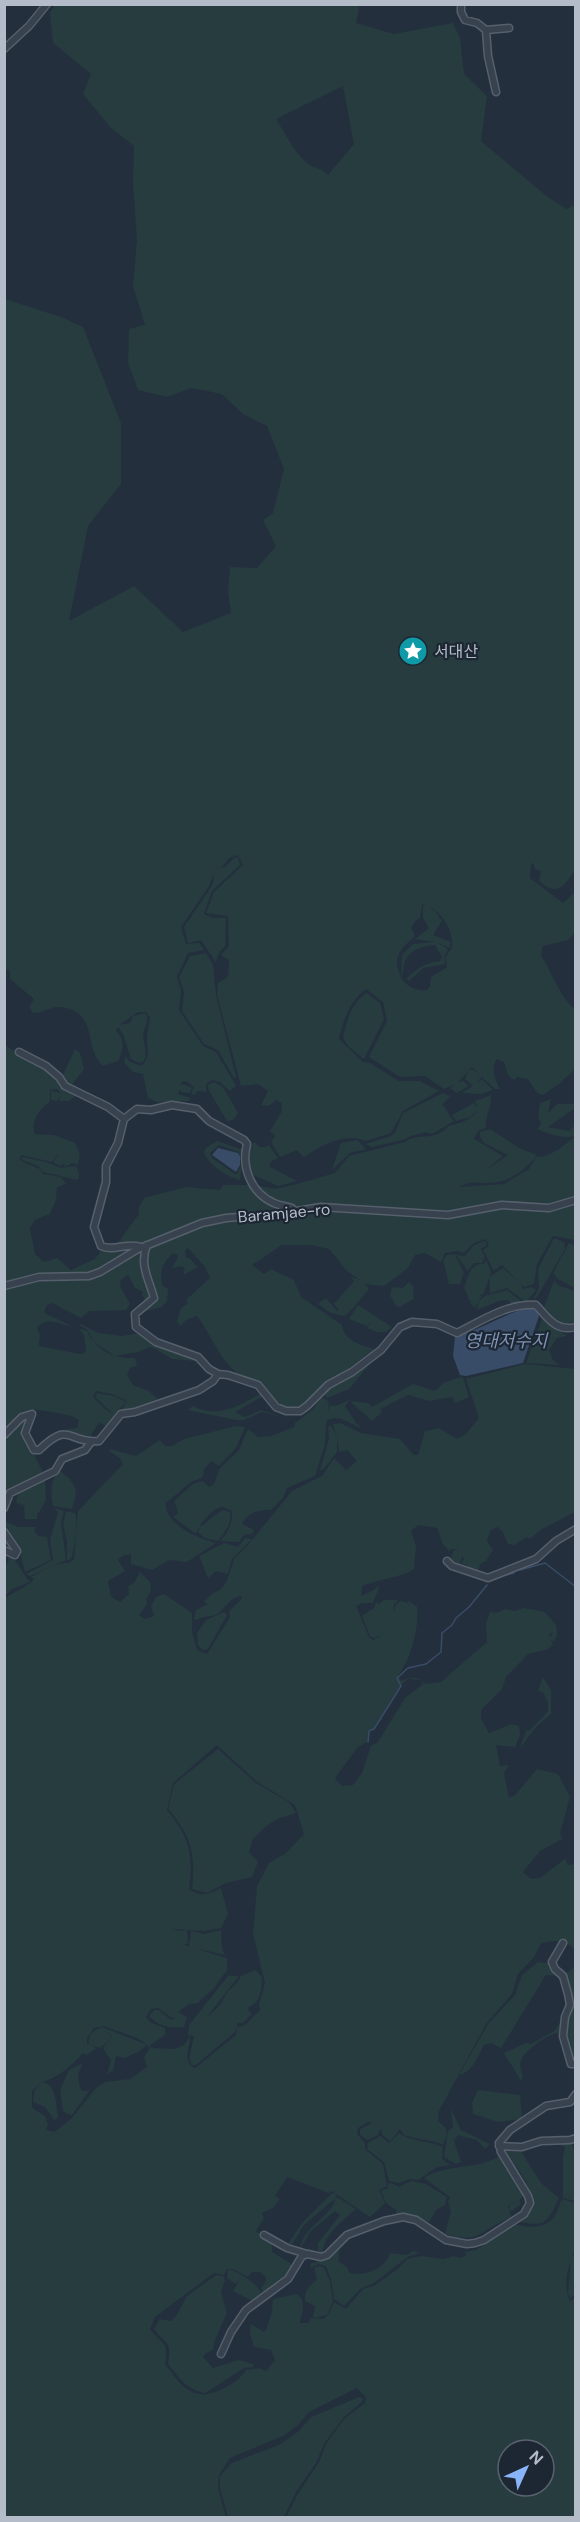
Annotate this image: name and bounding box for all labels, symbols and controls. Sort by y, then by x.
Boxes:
place icon: 서대산 [397,635,429,667]
place label: 서대산 [434,641,478,662]
street label: Baramjae-ro [237,1199,331,1227]
water label: 영대저수지 [465,1329,549,1353]
north arrow [496,2438,556,2498]
text: N [525,2446,548,2469]

